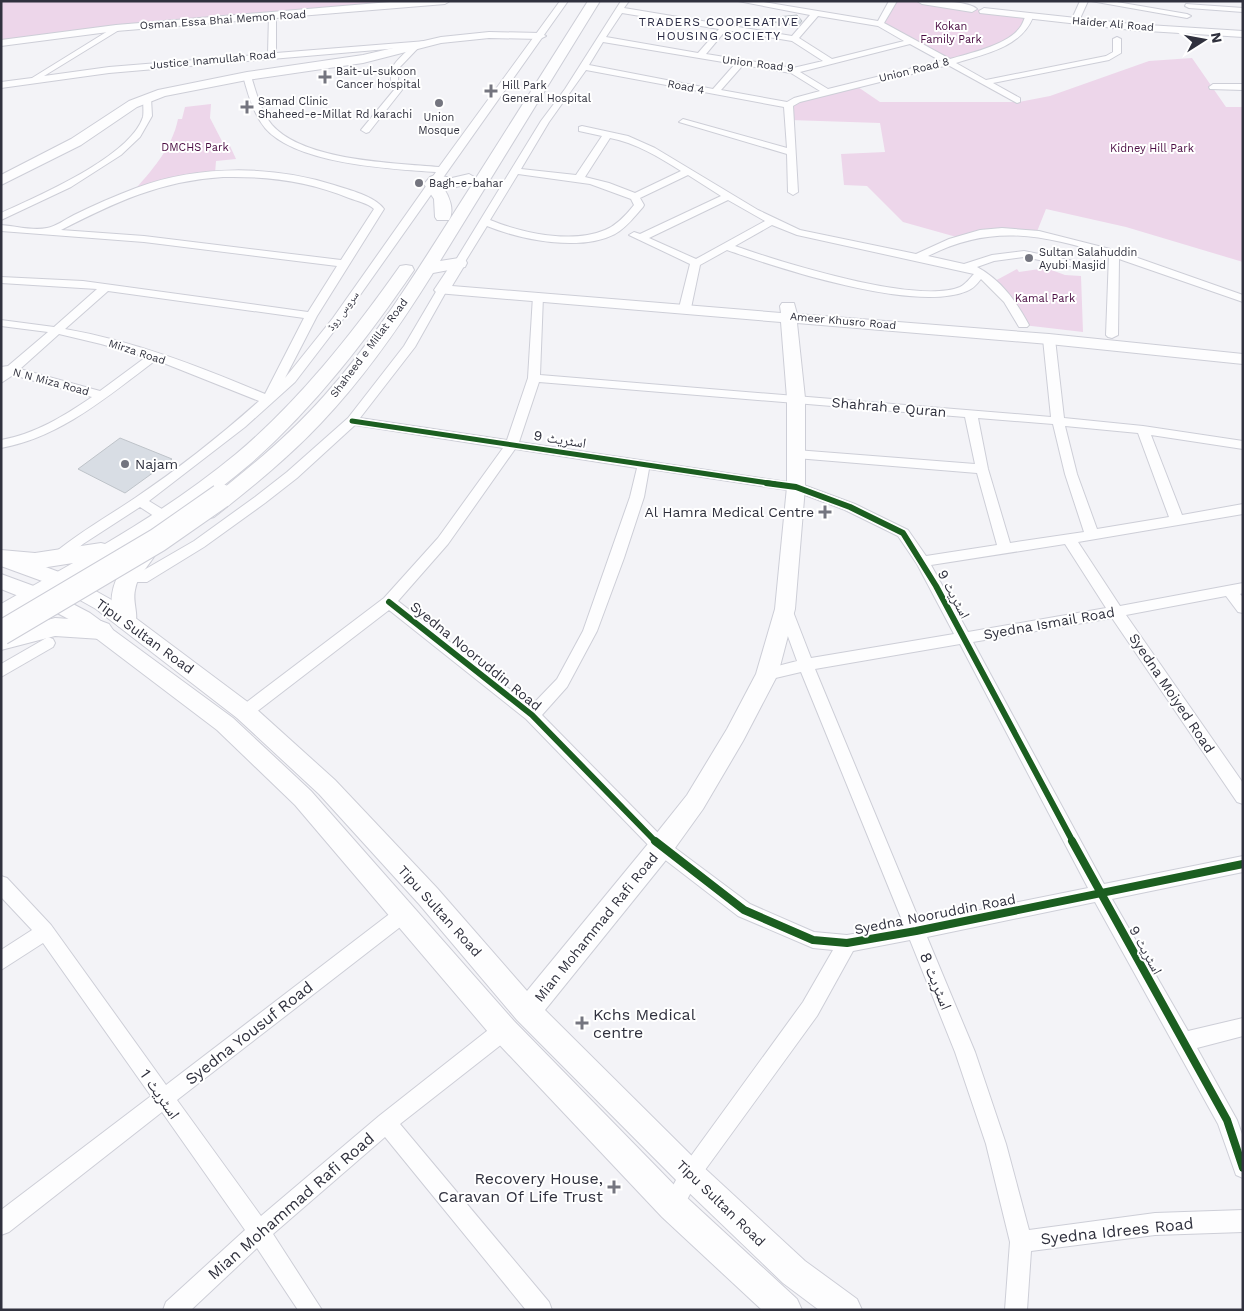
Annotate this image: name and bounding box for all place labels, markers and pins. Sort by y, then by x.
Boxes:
place label: Bait-ul-sukoon Cancer hospital [336,65,421,91]
marker: Bait-ul-sukoon Cancer hospital [318,70,332,84]
place label: Hill Park General Hospital [502,79,592,105]
marker: Hill Park General Hospital [484,84,498,98]
place label: Samad Clinic Shaheed-e-Millat Rd karachi [258,95,412,121]
marker: Union Mosque [433,97,445,109]
marker: Samad Clinic Shaheed-e-Millat Rd karachi [240,100,254,114]
place label: Union Mosque [418,111,460,137]
marker: Bagh-e-bahar [413,177,425,189]
place label: Bagh-e-bahar [429,177,504,190]
place label: Sultan Salahuddin Ayubi Masjid [1039,246,1137,272]
marker: Sultan Salahuddin Ayubi Masjid [1023,252,1035,264]
place label: Najam [135,456,178,472]
marker: Najam [119,458,131,470]
place label: Al Hamra Medical Centre [644,504,814,520]
marker: Al Hamra Medical Centre [818,505,832,519]
place label: Kchs Medical centre [593,1005,696,1042]
marker: Kchs Medical centre [575,1016,589,1030]
place label: Recovery House, Caravan Of Life Trust [438,1169,603,1206]
marker: Recovery House, Caravan Of Life Trust [607,1180,621,1194]

